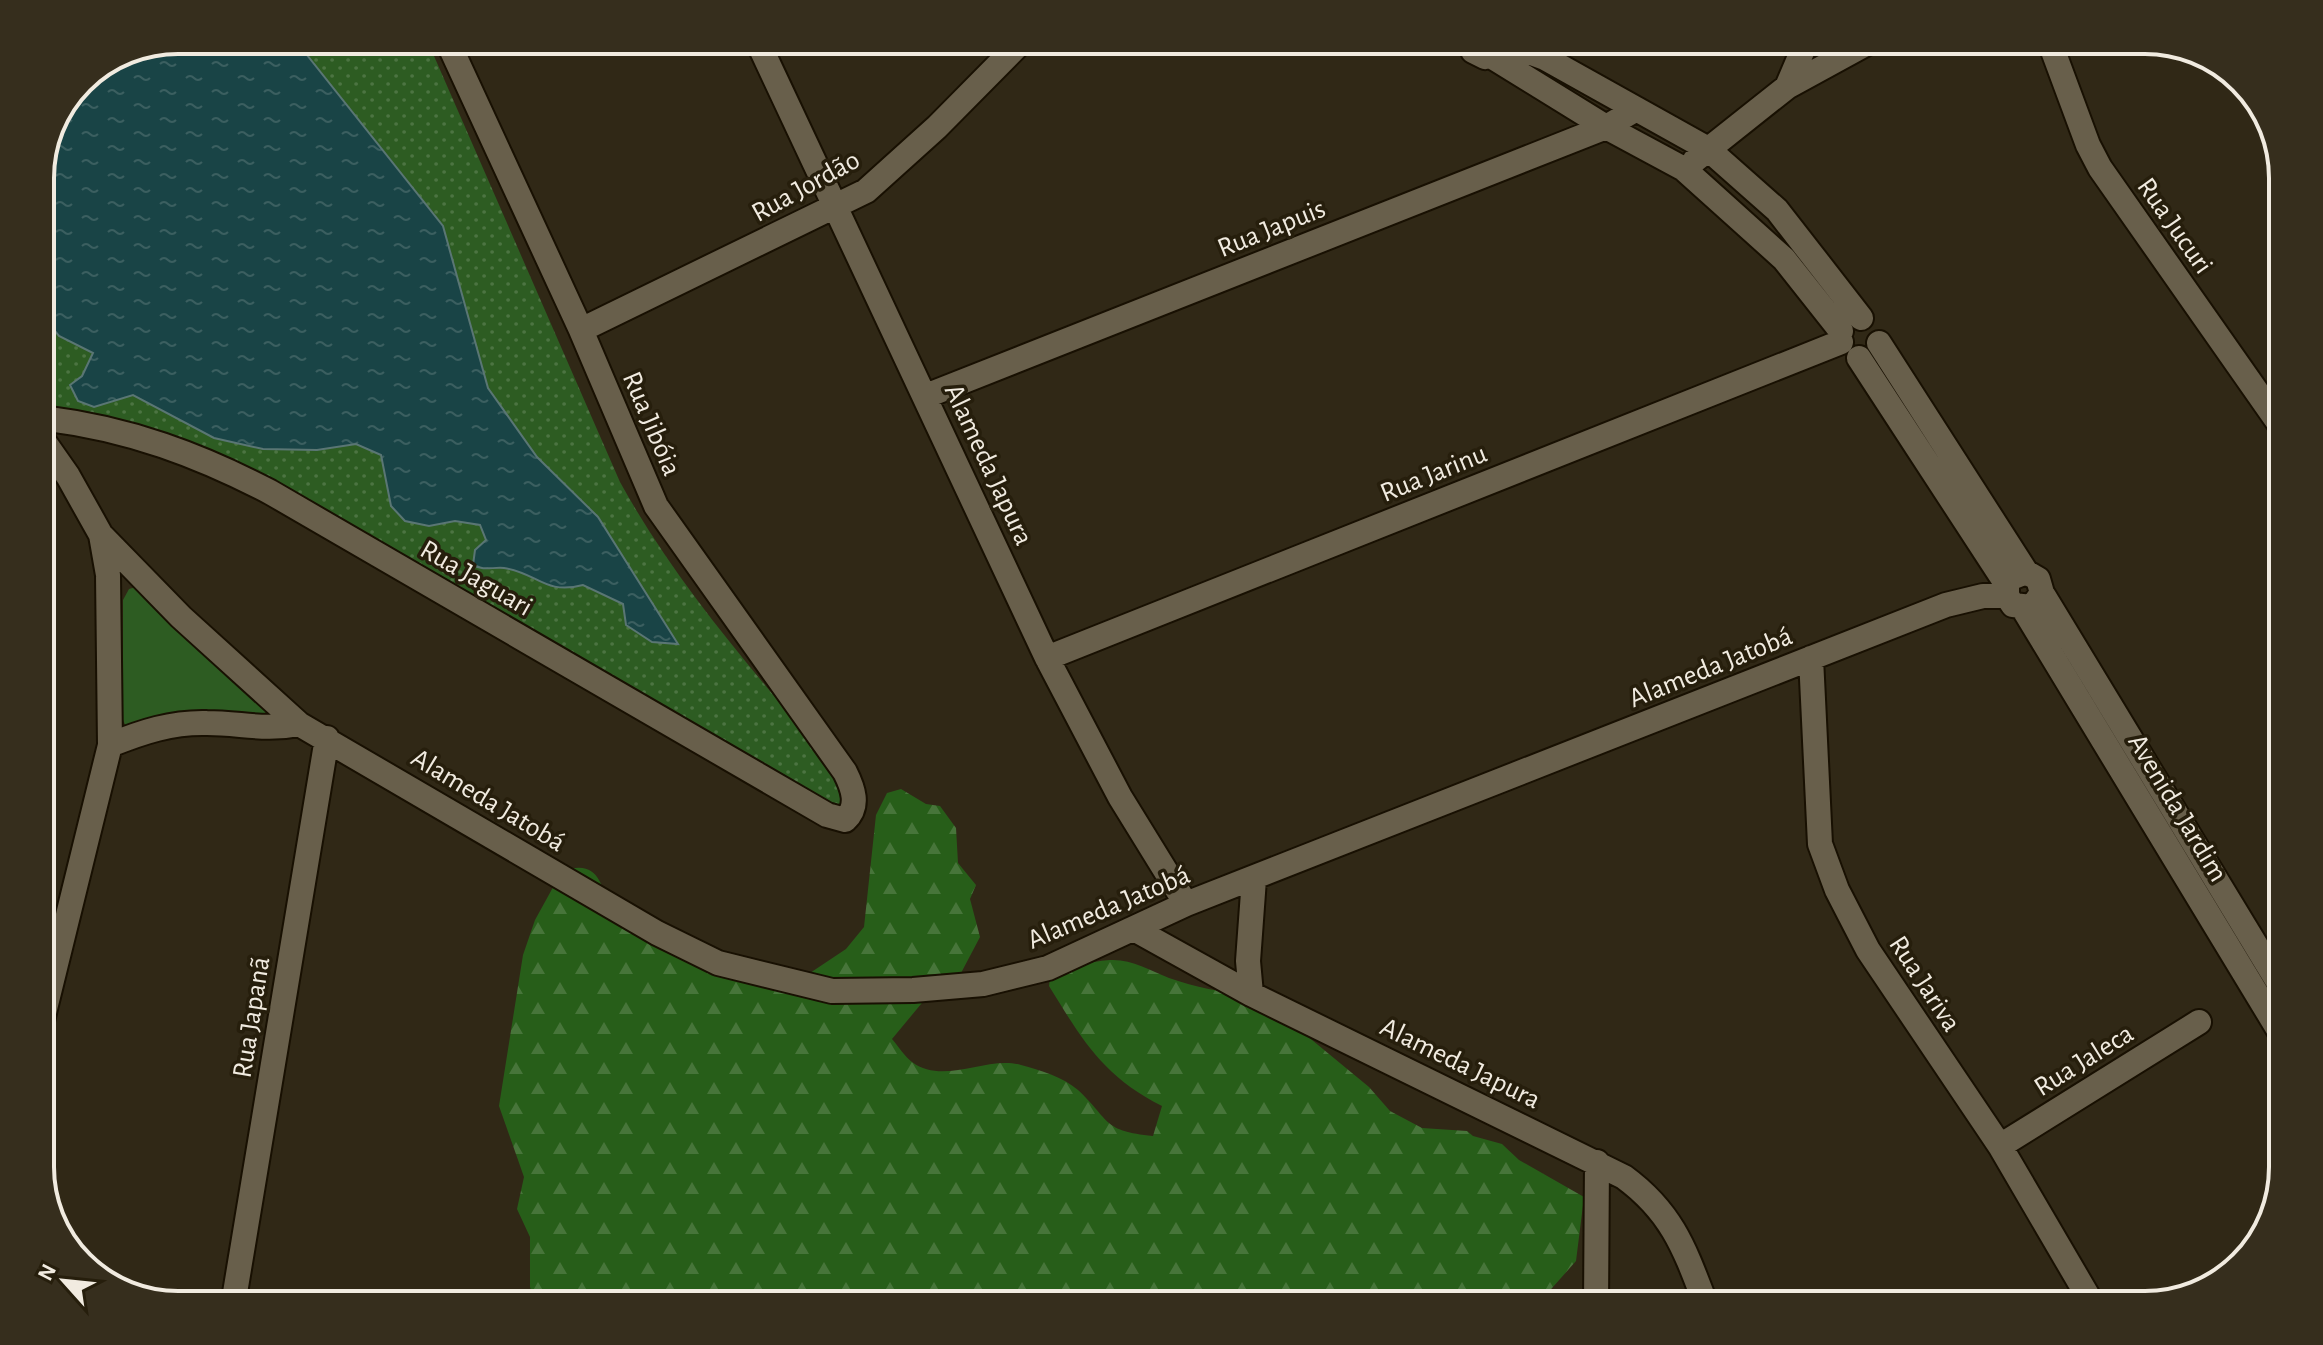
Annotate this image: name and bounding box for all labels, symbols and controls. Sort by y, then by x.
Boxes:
street label: Rua Jordão [747,146,865,228]
street label: Rua Jucuri [2131,173,2217,279]
street label: Rua Japuis [1214,195,1330,263]
street label: Rua Jibóia [617,368,686,480]
street label: Alameda Japura [939,380,1038,550]
street label: Rua Jarinu [1377,440,1491,508]
street label: Rua Jaguari [415,536,537,622]
street label: Alameda Jatobá [1625,622,1797,713]
street label: Avenida Jardim [2122,729,2232,887]
street label: Alameda Jatobá [406,744,570,858]
street label: Alameda Jatobá [1023,861,1194,955]
street label: Rua Jariva [1883,931,1965,1037]
street label: Rua Japanã [229,955,275,1080]
street label: Alameda Japura [1376,1013,1545,1115]
street label: Rua Jaleca [2030,1019,2139,1102]
north arrow [24,1241,104,1321]
text: N [34,1261,60,1284]

